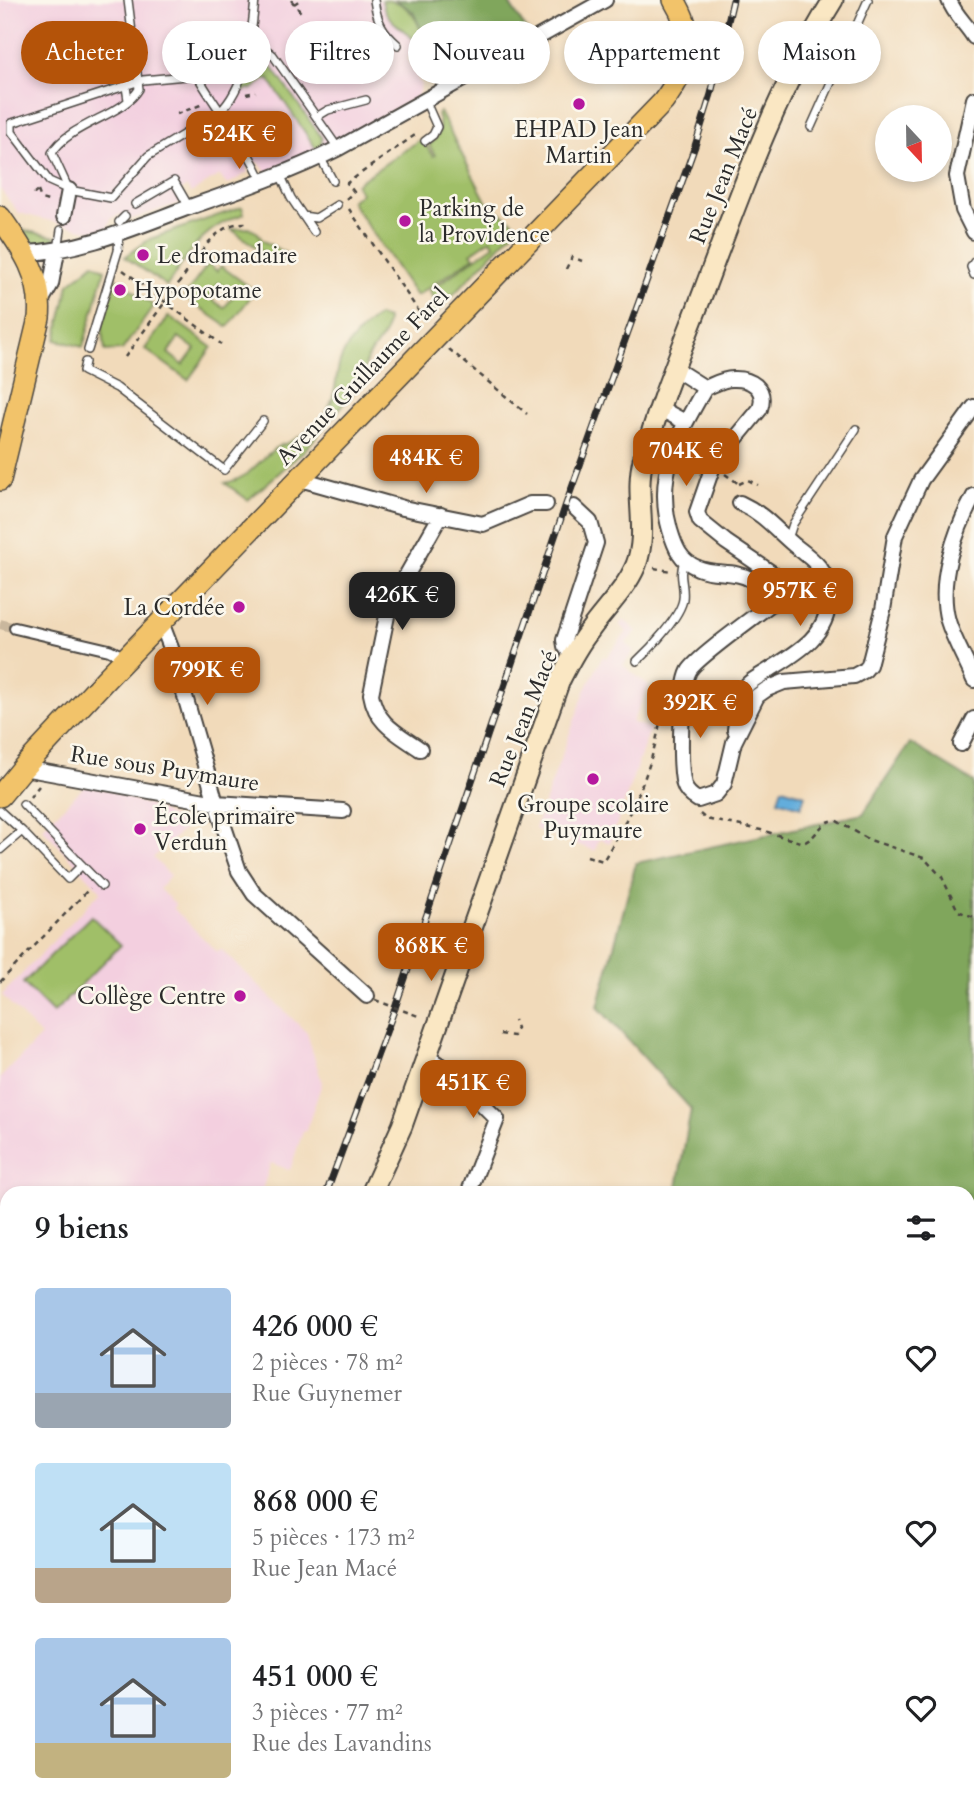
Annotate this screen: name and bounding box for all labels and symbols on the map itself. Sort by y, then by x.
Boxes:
marker: EHPAD Jean Martin [571,96,587,112]
street label: Rue Jean Macé [682,102,765,248]
north arrow [875,105,952,182]
pin: 524K € [182,111,296,171]
place label: EHPAD Jean Martin [514,114,644,171]
place label: Parking de la Providence [419,193,550,250]
marker: Parking de la Providence [397,213,413,229]
place label: Le dromadaire [157,240,297,271]
marker: Le dromadaire [135,247,151,263]
place label: Hypopotame [134,275,262,306]
street label: Avenue Guillaume Farel [269,281,456,472]
marker: Hypopotame [112,282,128,298]
pin: 704K € [629,428,743,488]
pin: 484K € [369,435,483,495]
pin: 957K € [743,568,857,628]
pin: 426K € [345,572,459,632]
place label: La Cordée [123,592,225,623]
marker: La Cordée [231,599,247,615]
street label: Rue Jean Macé [482,645,565,791]
pin: 799K € [150,648,264,707]
pin: 392K € [643,680,757,740]
street label: Rue sous Puymaure [68,738,262,799]
marker: Groupe scolaire Puymaure [585,771,601,787]
place label: Groupe scolaire Puymaure [517,789,669,846]
place label: École primaire Verdun [154,801,295,858]
marker: École primaire Verdun [132,821,148,837]
pin: 868K € [374,923,488,983]
place label: Collège Centre [77,981,226,1012]
marker: Collège Centre [232,988,248,1004]
pin: 451K € [416,1060,530,1120]

